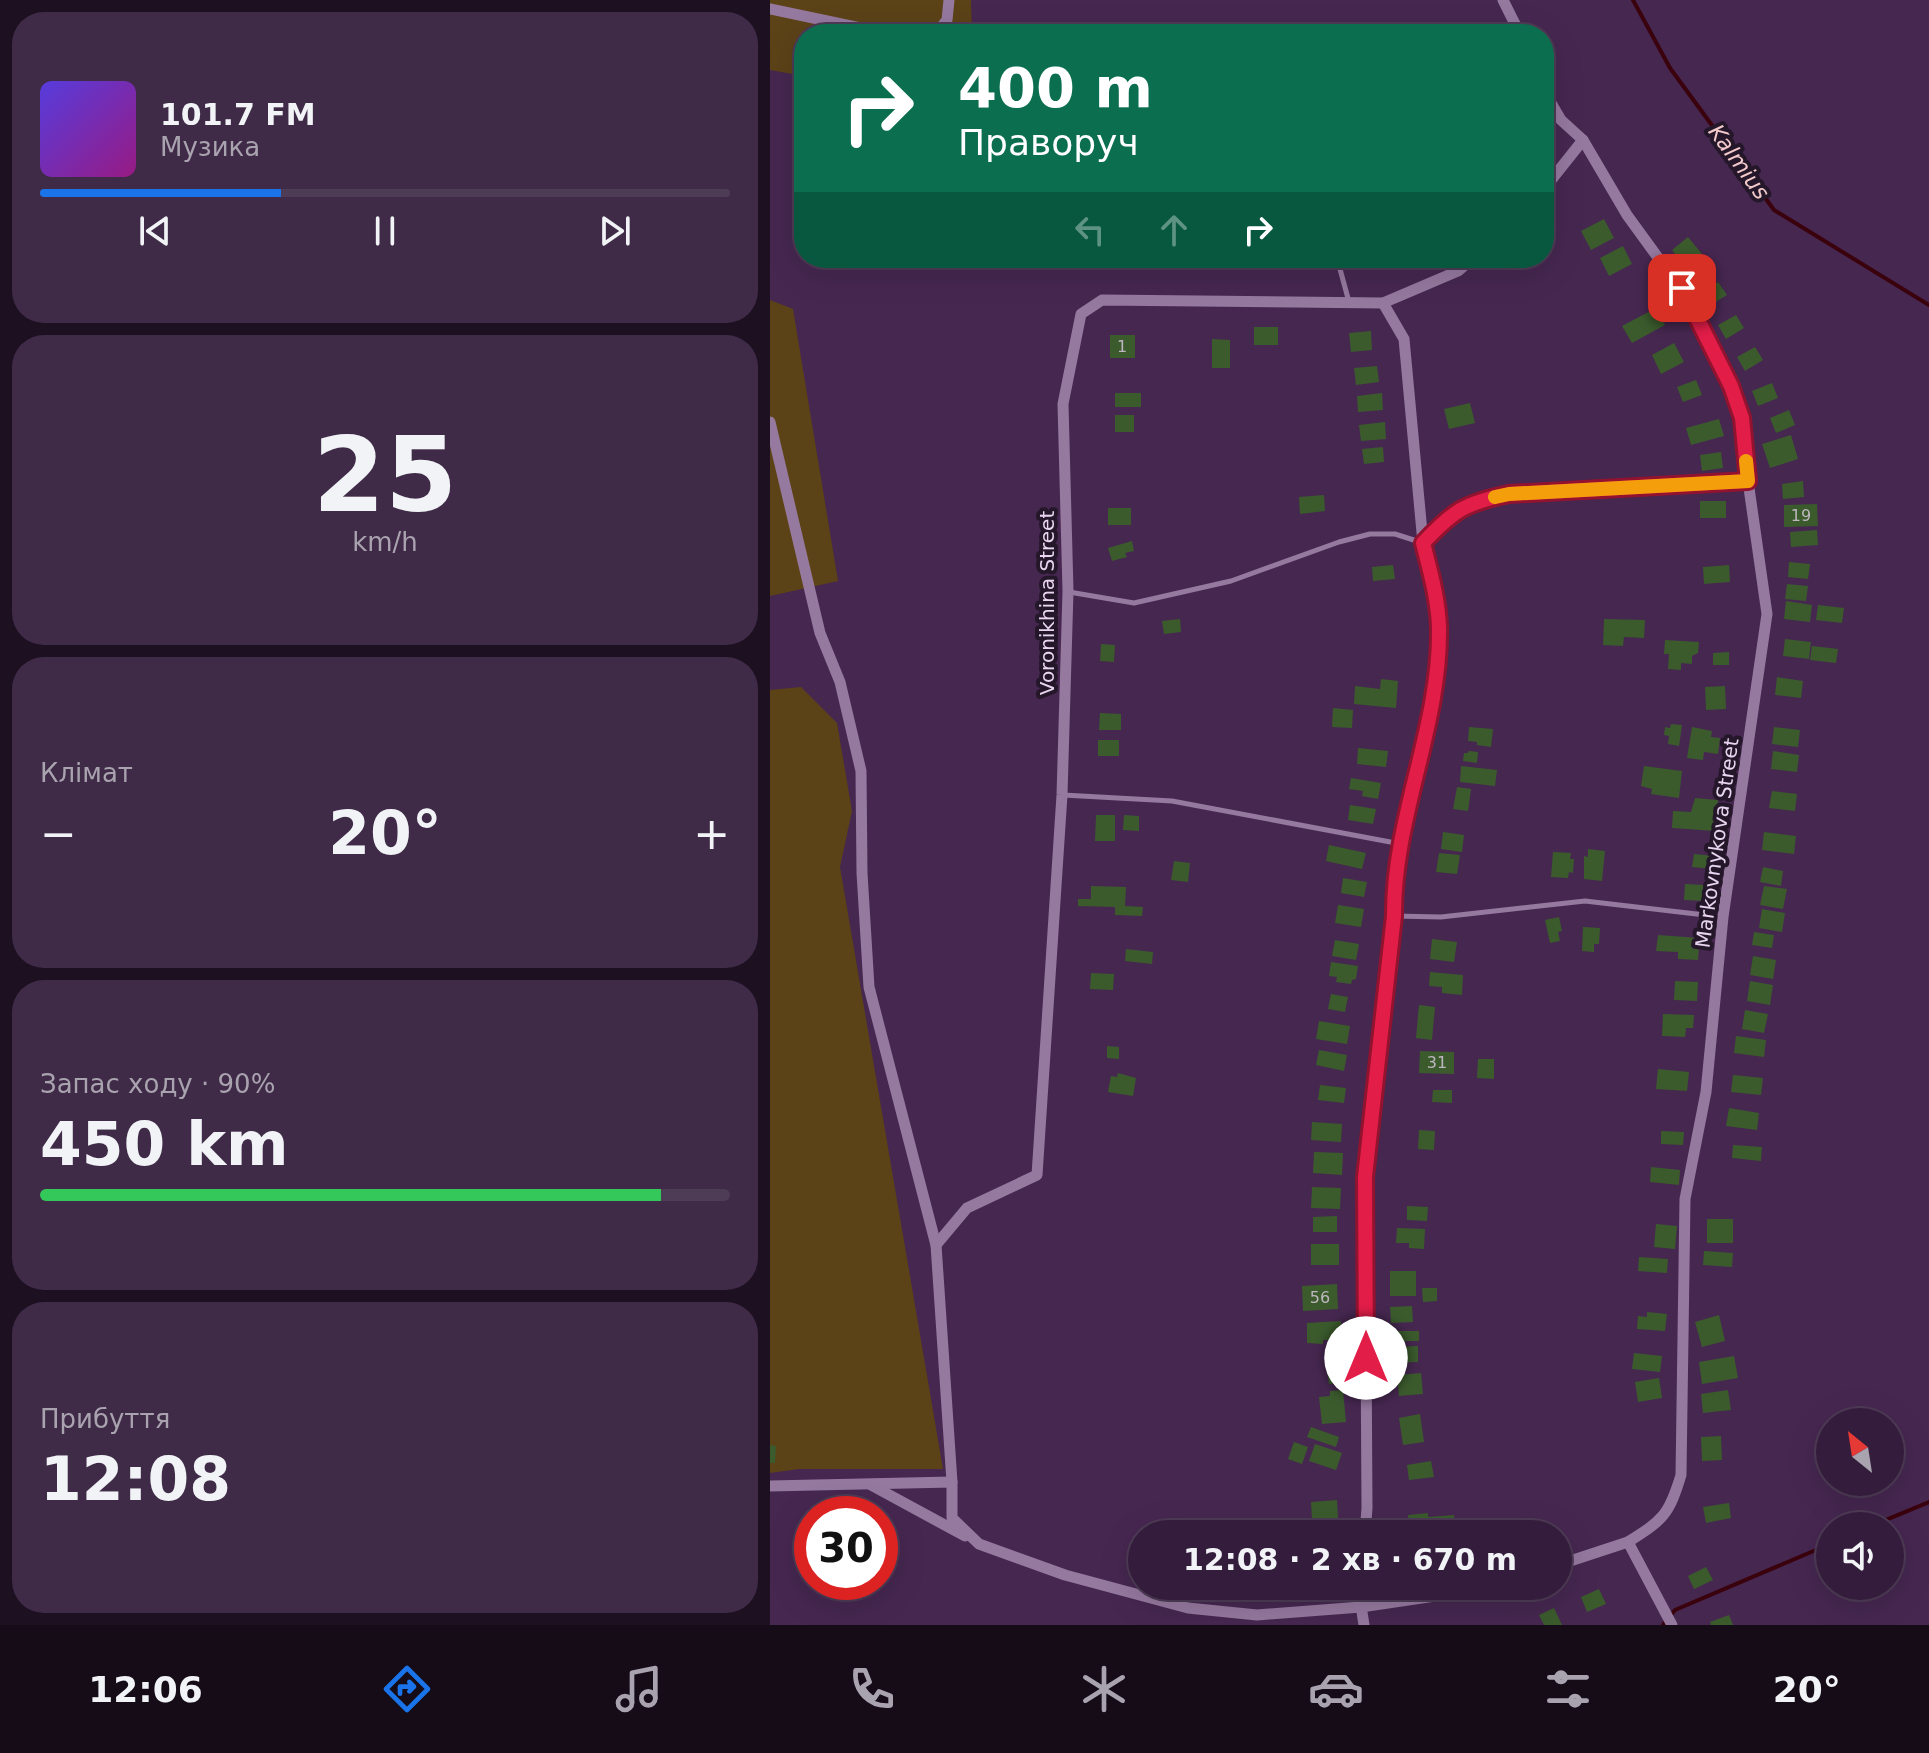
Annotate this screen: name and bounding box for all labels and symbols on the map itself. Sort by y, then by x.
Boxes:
water label: Kalmius [1704,120,1774,204]
pin [1648,254,1716,322]
house number: 1 [1117,337,1127,356]
house number: 19 [1791,506,1811,525]
street label: Voronikhina Street [1035,511,1059,695]
street label: Markovnykova Street [1690,736,1744,949]
house number: 31 [1427,1053,1447,1072]
house number: 56 [1310,1288,1330,1307]
position arrow [1324,1316,1408,1400]
north arrow [1816,1408,1904,1496]
speed limit sign: 30 [794,1496,898,1600]

